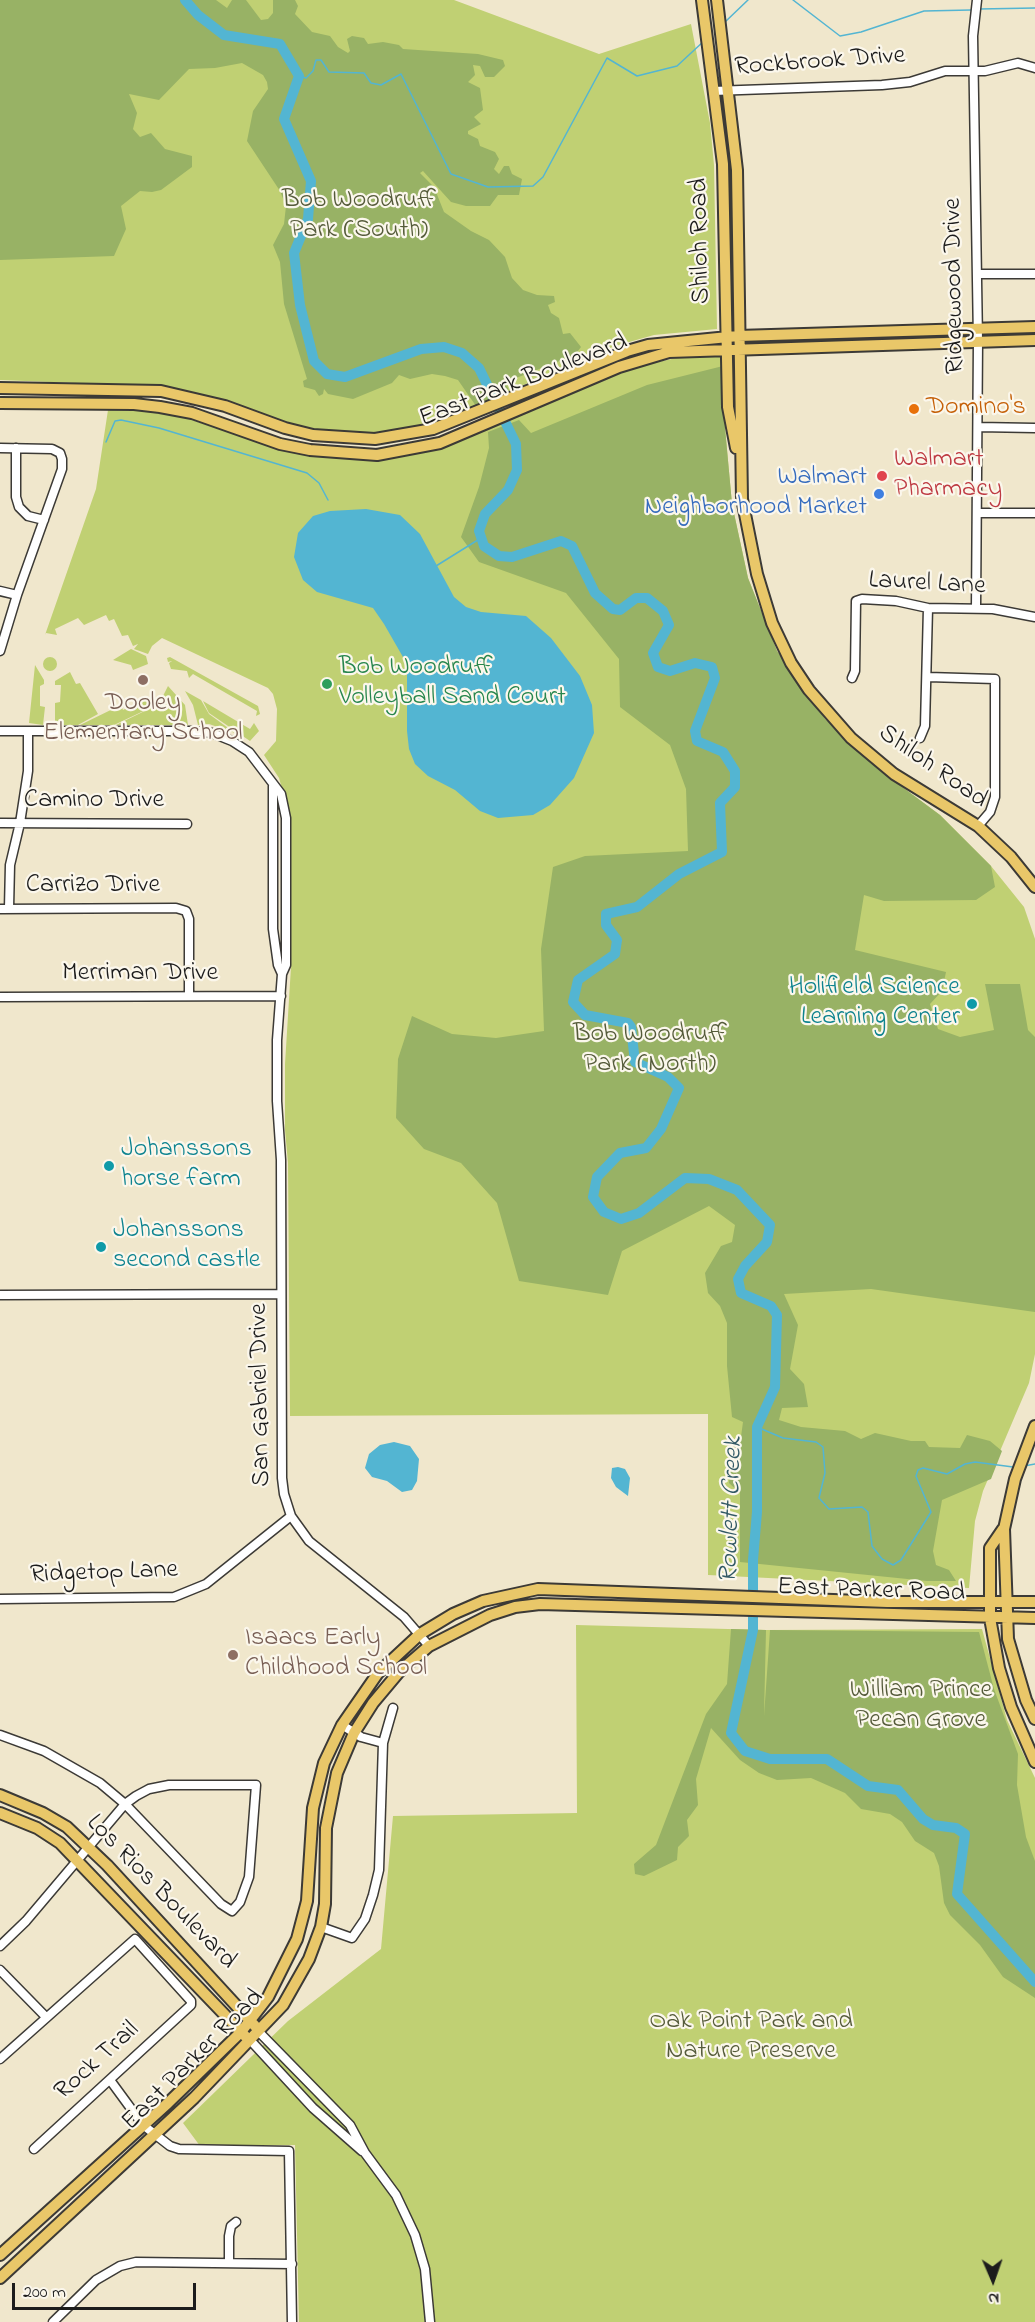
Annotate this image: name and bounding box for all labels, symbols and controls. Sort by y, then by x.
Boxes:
street label: Rockbrook Drive [734,41,906,85]
street label: Shiloh Road [685,178,719,304]
park label: Bob Woodruff Park (South) [282,186,436,248]
street label: Ridgewood Drive [939,198,973,374]
street label: East Park Boulevard [416,328,632,436]
place label: Domino's [926,393,1026,425]
marker: Domino's [907,402,921,416]
place label: Walmart Pharmacy [894,445,1002,506]
place label: Walmart Neighborhood Market [645,463,867,524]
marker: Walmart Pharmacy [875,469,889,483]
marker: Walmart Neighborhood Market [872,487,886,501]
street label: Laurel Lane [868,566,986,604]
place label: Bob Woodruff Volleyball Sand Court [339,653,566,714]
marker: Dooley Elementary School [136,673,150,687]
marker: Bob Woodruff Volleyball Sand Court [320,677,334,691]
place label: Dooley Elementary School [43,689,243,750]
street label: Shiloh Road [871,719,993,817]
street label: Camino Drive [24,786,164,818]
street label: Carrizo Drive [26,871,160,903]
street label: Merriman Drive [62,959,218,991]
place label: Holifield Science Learning Center [789,973,960,1034]
marker: Holifield Science Learning Center [965,997,979,1011]
park label: Bob Woodruff Park (North) [573,1020,727,1082]
place label: Johanssons horse farm [121,1135,252,1196]
marker: Johanssons horse farm [102,1159,116,1173]
place label: Johanssons second castle [113,1216,260,1278]
marker: Johanssons second castle [94,1240,108,1254]
street label: San Gabriel Drive [245,1303,279,1487]
water label: Rowlett Creek [714,1436,752,1584]
street label: Ridgetop Lane [29,1556,179,1592]
street label: East Parker Road [777,1573,965,1611]
place label: Isaacs Early Childhood School [245,1624,427,1685]
marker: Isaacs Early Childhood School [226,1648,240,1662]
park label: William Prince Pecan Grove [850,1676,992,1738]
street label: Los Rios Boulevard [78,1809,242,1977]
street label: East Parker Road [116,1983,272,2139]
park label: Oak Point Park and Nature Preserve [649,2007,853,2068]
street label: Rock Trail [49,2016,147,2108]
north arrow [963,2250,1023,2310]
scale bar [15,2271,200,2309]
text: 200 m [23,2280,66,2306]
text: N [988,2286,999,2310]

